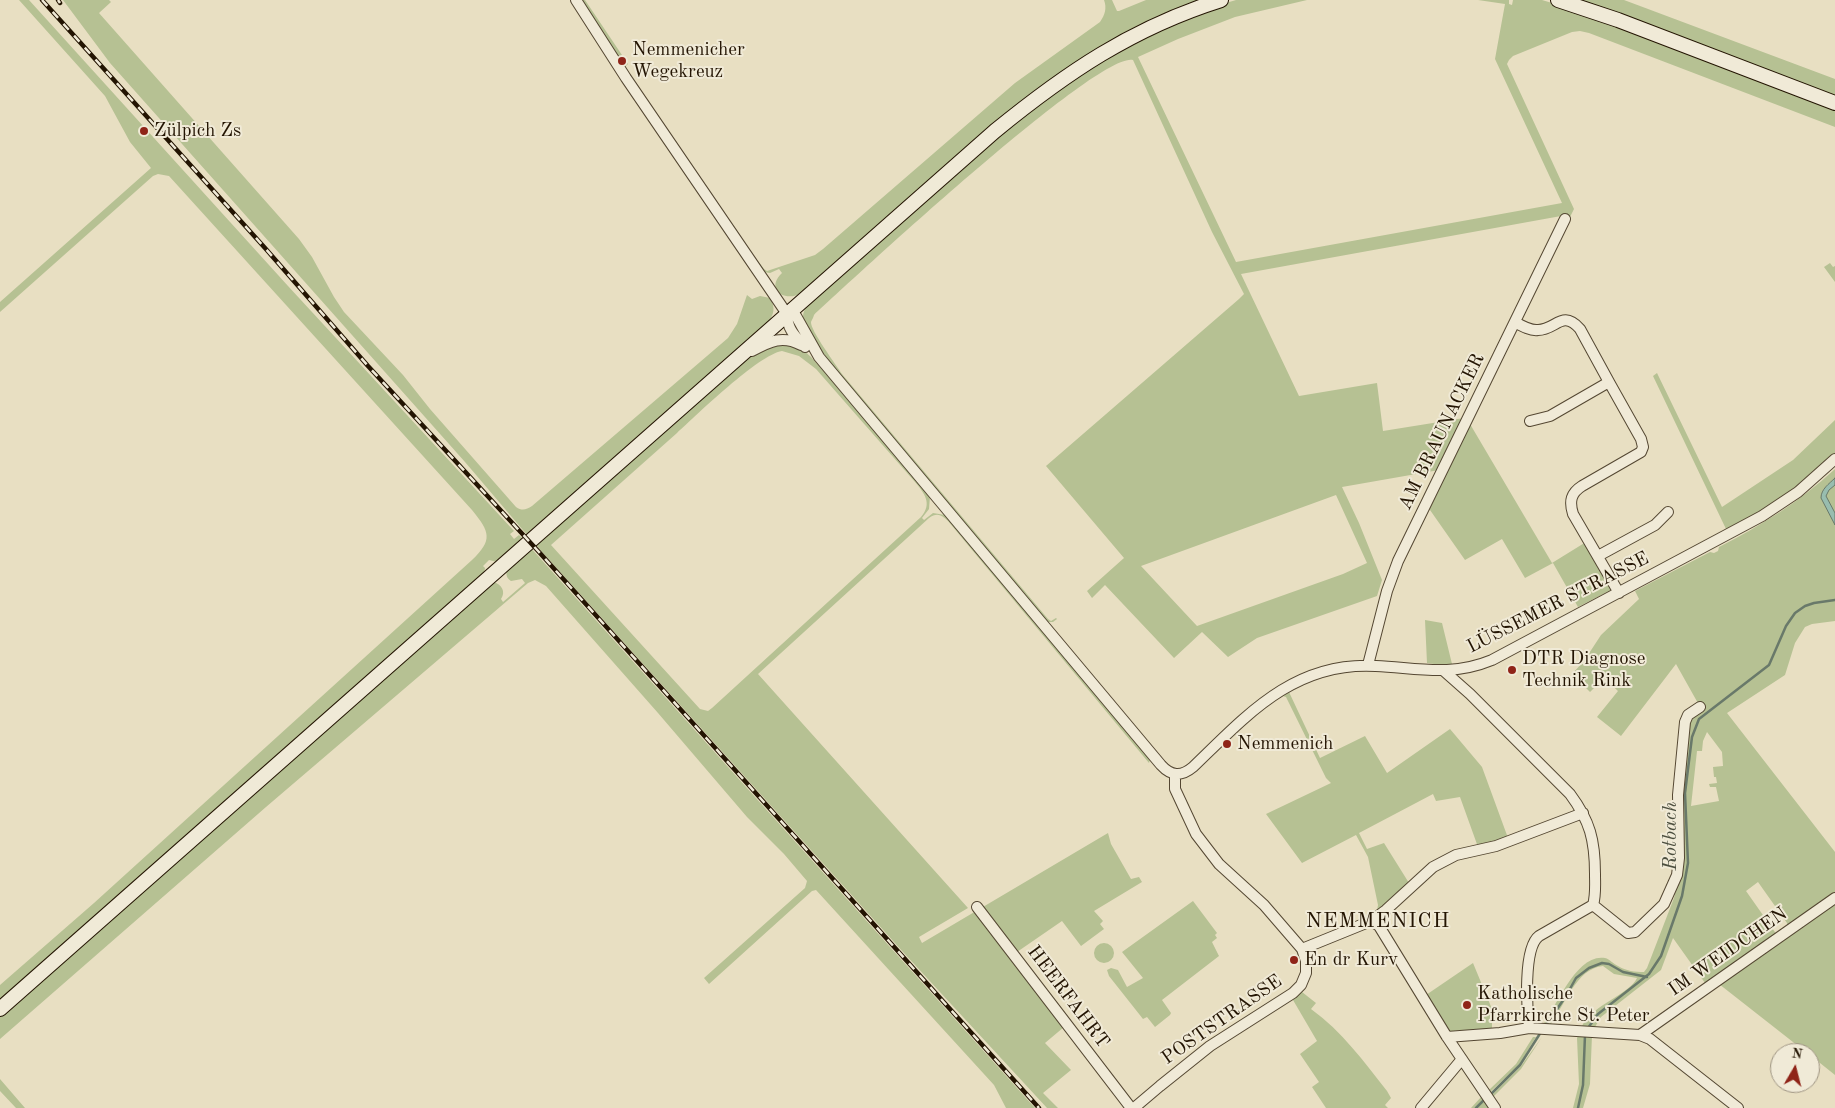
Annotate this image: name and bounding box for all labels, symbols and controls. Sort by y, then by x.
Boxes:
place label: Nemmenicher Wegekreuz [632,39,745,83]
marker: Nemmenicher Wegekreuz [616,55,628,67]
place label: Zülpich Zs [154,120,241,142]
marker: Zülpich Zs [138,125,150,137]
street label: AM BRAUNACKER [1394,350,1490,514]
street label: LÜSSEMER STRASSE [1463,547,1653,659]
place label: DTR Diagnose Technik Rink [1522,648,1646,692]
marker: DTR Diagnose Technik Rink [1506,664,1518,676]
place label: Nemmenich [1237,733,1333,755]
marker: Nemmenich [1221,738,1233,750]
water label: Rotbach [1659,801,1683,871]
street label: IM WEIDCHEN [1664,903,1792,1001]
district label: NEMMENICH [1305,908,1451,934]
street label: HEERFAHRT [1022,941,1114,1053]
place label: En dr Kurv [1304,949,1398,971]
marker: En dr Kurv [1288,954,1300,966]
street label: POSTSTRASSE [1157,970,1287,1070]
place label: Katholische Pfarrkirche St. Peter [1477,983,1650,1027]
marker: Katholische Pfarrkirche St. Peter [1461,999,1473,1011]
north arrow [1770,1043,1820,1093]
text: N [1791,1046,1803,1062]

